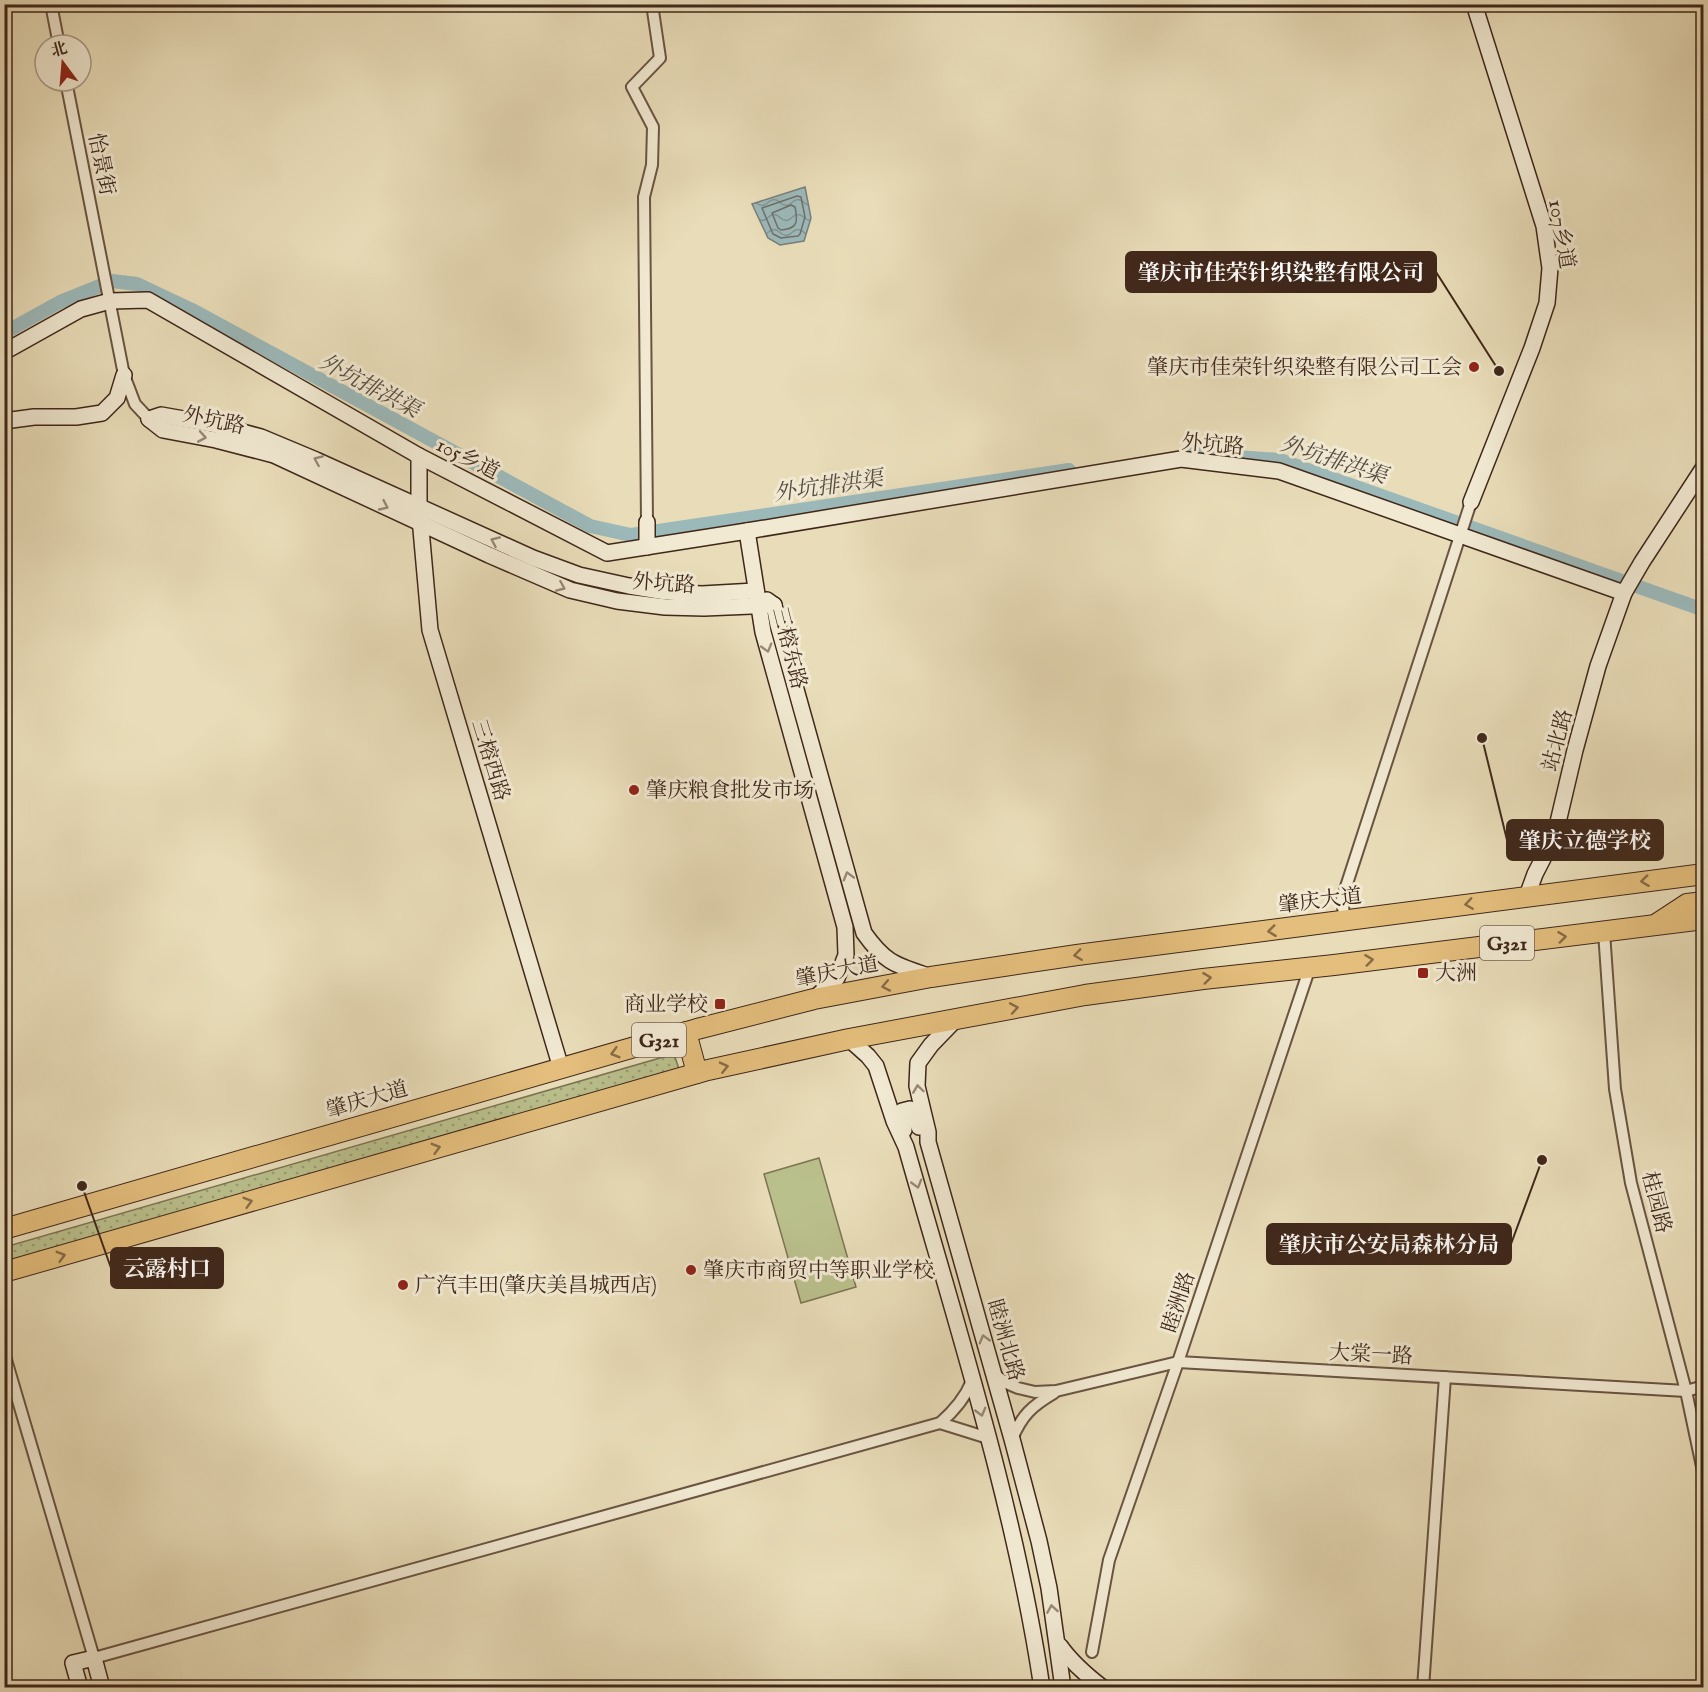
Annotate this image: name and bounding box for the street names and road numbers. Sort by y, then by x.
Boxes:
street label: 怡景街 [81,131,120,198]
street label: 107乡道 [1541,198,1580,271]
street label: 外坑路 [180,402,247,441]
street label: 外坑路 [1180,429,1245,462]
street label: 105乡道 [431,432,504,487]
street label: 外坑路 [632,569,696,600]
street label: 三榕东路 [765,604,812,692]
street label: 站北路 [1537,706,1580,774]
street label: 三榕西路 [464,716,515,805]
street label: 肇庆大道 [1277,883,1364,920]
road number: G321 [1480,926,1534,960]
street label: 肇庆大道 [793,951,881,994]
road number: G321 [632,1023,686,1057]
street label: 肇庆大道 [323,1076,412,1125]
street label: 桂园路 [1635,1169,1676,1236]
street label: 睦洲路 [1157,1268,1202,1337]
street label: 睦洲北路 [980,1296,1029,1385]
street label: 大棠一路 [1328,1340,1414,1371]

